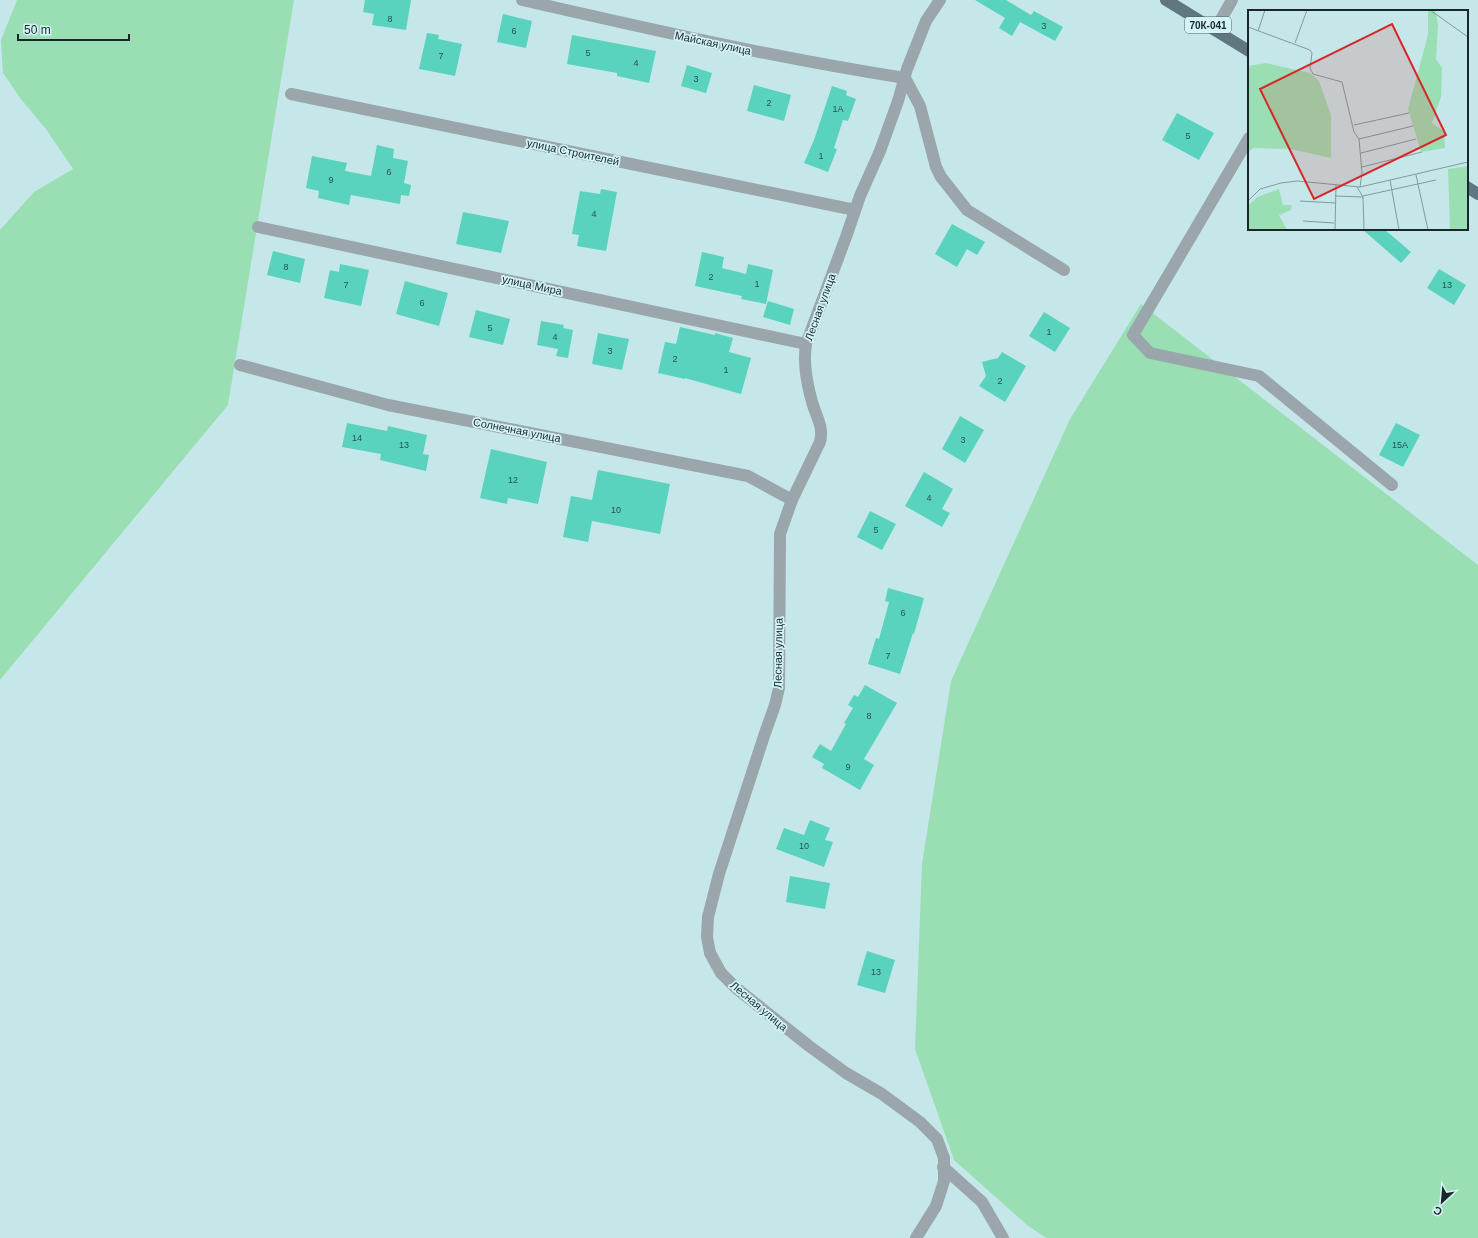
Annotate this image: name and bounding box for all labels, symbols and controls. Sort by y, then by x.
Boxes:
inset map [1248,10,1468,230]
house number: 8 [387,14,393,24]
scale bar [18,16,129,42]
road number: 70К-041 [1185,17,1231,33]
house number: 3 [1041,21,1047,31]
text: 50 m [24,23,51,37]
house number: 6 [511,26,517,36]
street label: Майская улица [674,29,753,57]
house number: 5 [585,48,591,58]
house number: 7 [438,51,444,61]
house number: 4 [633,58,639,68]
house number: 3 [693,74,699,84]
house number: 2 [766,98,772,108]
house number: 1А [832,104,844,114]
house number: 5 [1185,131,1191,141]
street label: улица Строителей [526,136,620,168]
house number: 1 [818,151,824,161]
house number: 6 [386,167,392,177]
house number: 9 [328,175,334,185]
house number: 4 [591,209,597,219]
house number: 8 [283,262,289,272]
street label: Лесная улица [802,271,838,342]
house number: 2 [708,272,714,282]
street label: улица Мира [501,273,564,297]
house number: 1 [754,279,760,289]
house number: 7 [343,280,349,290]
house number: 13 [1442,280,1452,290]
house number: 6 [419,298,425,308]
house number: 5 [487,323,493,333]
house number: 1 [1046,327,1052,337]
house number: 4 [552,332,558,342]
house number: 3 [607,346,613,356]
house number: 2 [672,354,678,364]
house number: 1 [723,365,729,375]
house number: 2 [997,376,1003,386]
street label: Солнечная улица [472,416,563,445]
house number: 14 [352,433,362,443]
house number: 3 [960,435,966,445]
house number: 13 [399,440,409,450]
house number: 15А [1392,440,1408,450]
house number: 12 [508,475,518,485]
house number: 4 [926,493,932,503]
house number: 10 [611,505,621,515]
house number: 5 [873,525,879,535]
house number: 6 [900,608,906,618]
street label: Лесная улица [771,617,785,688]
house number: 7 [885,651,891,661]
house number: 8 [866,711,872,721]
house number: 9 [845,762,851,772]
house number: 10 [799,841,809,851]
house number: 13 [871,967,881,977]
street label: Лесная улица [728,979,790,1034]
north arrow [1422,1182,1462,1222]
text: С [1431,1204,1444,1218]

